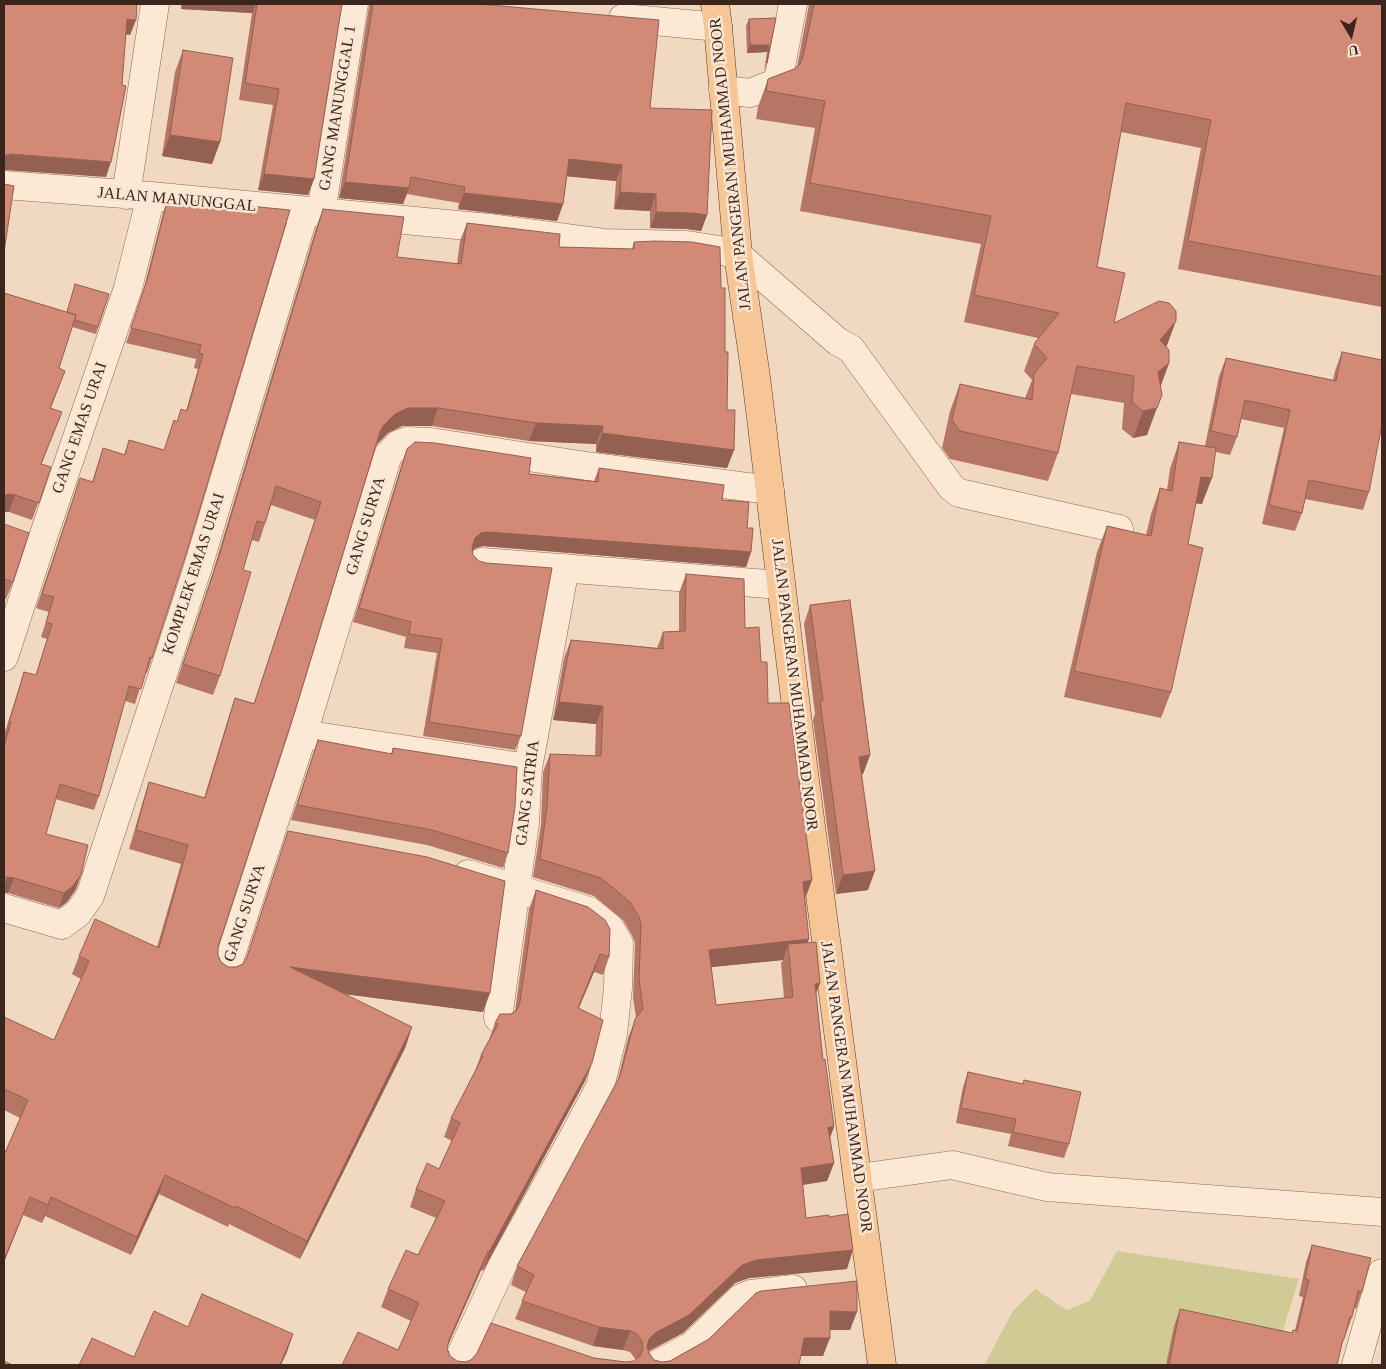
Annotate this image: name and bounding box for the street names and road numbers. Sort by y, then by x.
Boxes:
street label: JALAN PANGERAN MUHAMMAD NOOR [706,17,756,311]
street label: GANG MANUNGGAL 1 [315,24,361,192]
street label: JALAN MANUNGGAL [97,183,257,217]
street label: GANG EMAS URAI [48,360,112,496]
street label: GANG SURYA [342,475,390,577]
street label: KOMPLEK EMAS URAI [159,491,229,657]
street label: JALAN PANGERAN MUHAMMAD NOOR [767,538,821,832]
street label: GANG SATRIA [512,739,544,847]
street label: GANG SURYA [220,862,270,964]
street label: JALAN PANGERAN MUHAMMAD NOOR [816,940,876,1234]

